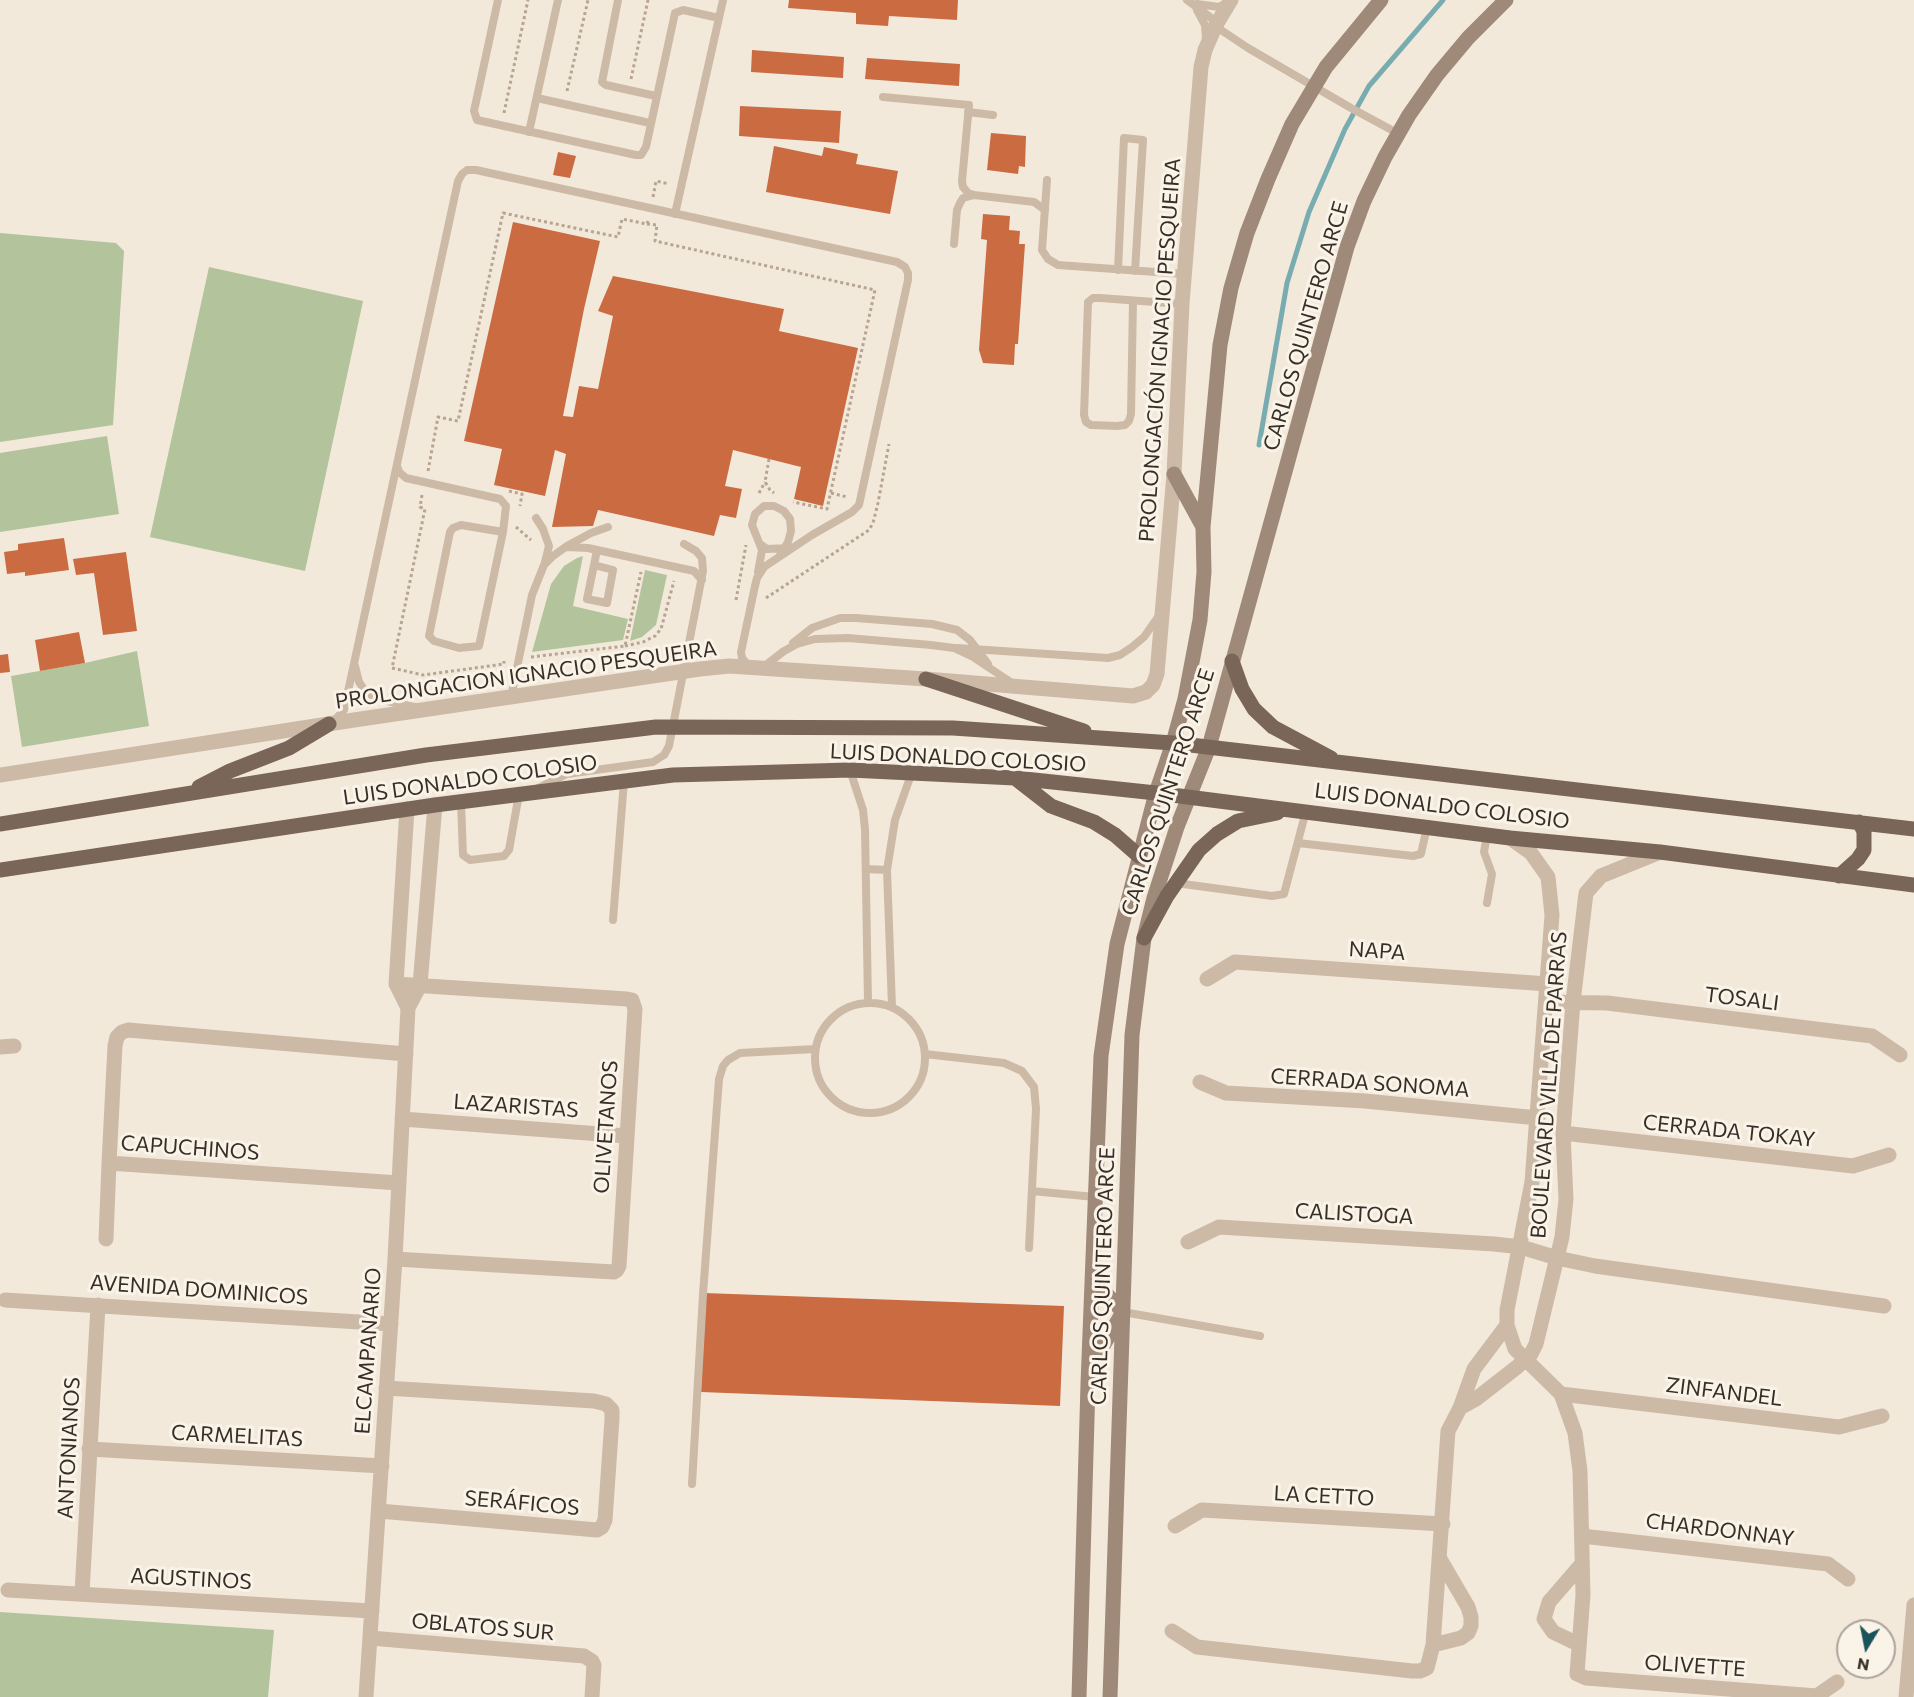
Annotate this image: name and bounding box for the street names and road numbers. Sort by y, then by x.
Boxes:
street label: PROLONGACIÓN IGNACIO PESQUEIRA [1134,157,1186,543]
street label: CARLOS QUINTERO ARCE [1258,198,1354,454]
street label: PROLONGACION IGNACIO PESQUEIRA [334,636,718,714]
street label: CARLOS QUINTERO ARCE [1116,665,1220,919]
street label: LUIS DONALDO COLOSIO [829,739,1087,777]
street label: LUIS DONALDO COLOSIO [341,750,599,810]
street label: LUIS DONALDO COLOSIO [1313,778,1571,834]
street label: BOULEVARD VILLA DE PARRAS [1526,931,1572,1239]
street label: NAPA [1348,936,1406,966]
street label: TOSALI [1703,982,1781,1016]
street label: OLIVETANOS [589,1060,623,1194]
street label: CERRADA SONOMA [1270,1063,1470,1103]
street label: LAZARISTAS [453,1089,579,1123]
street label: CERRADA TOKAY [1642,1109,1816,1153]
street label: CAPUCHINOS [120,1131,260,1165]
street label: CARLOS QUINTERO ARCE [1086,1147,1120,1405]
street label: CALISTOGA [1294,1198,1414,1230]
street label: ELCAMPANARIO [350,1267,386,1435]
street label: AVENIDA DOMINICOS [89,1270,309,1310]
street label: ZINFANDEL [1664,1372,1784,1412]
street label: ANTONIANOS [53,1377,85,1519]
street label: CARMELITAS [171,1420,303,1452]
street label: LA CETTO [1273,1481,1375,1511]
street label: SERÁFICOS [464,1485,580,1521]
street label: CHARDONNAY [1644,1508,1796,1552]
street label: AGUSTINOS [130,1563,252,1595]
street label: OBLATOS SUR [410,1608,556,1646]
street label: OLIVETTE [1644,1650,1746,1682]

